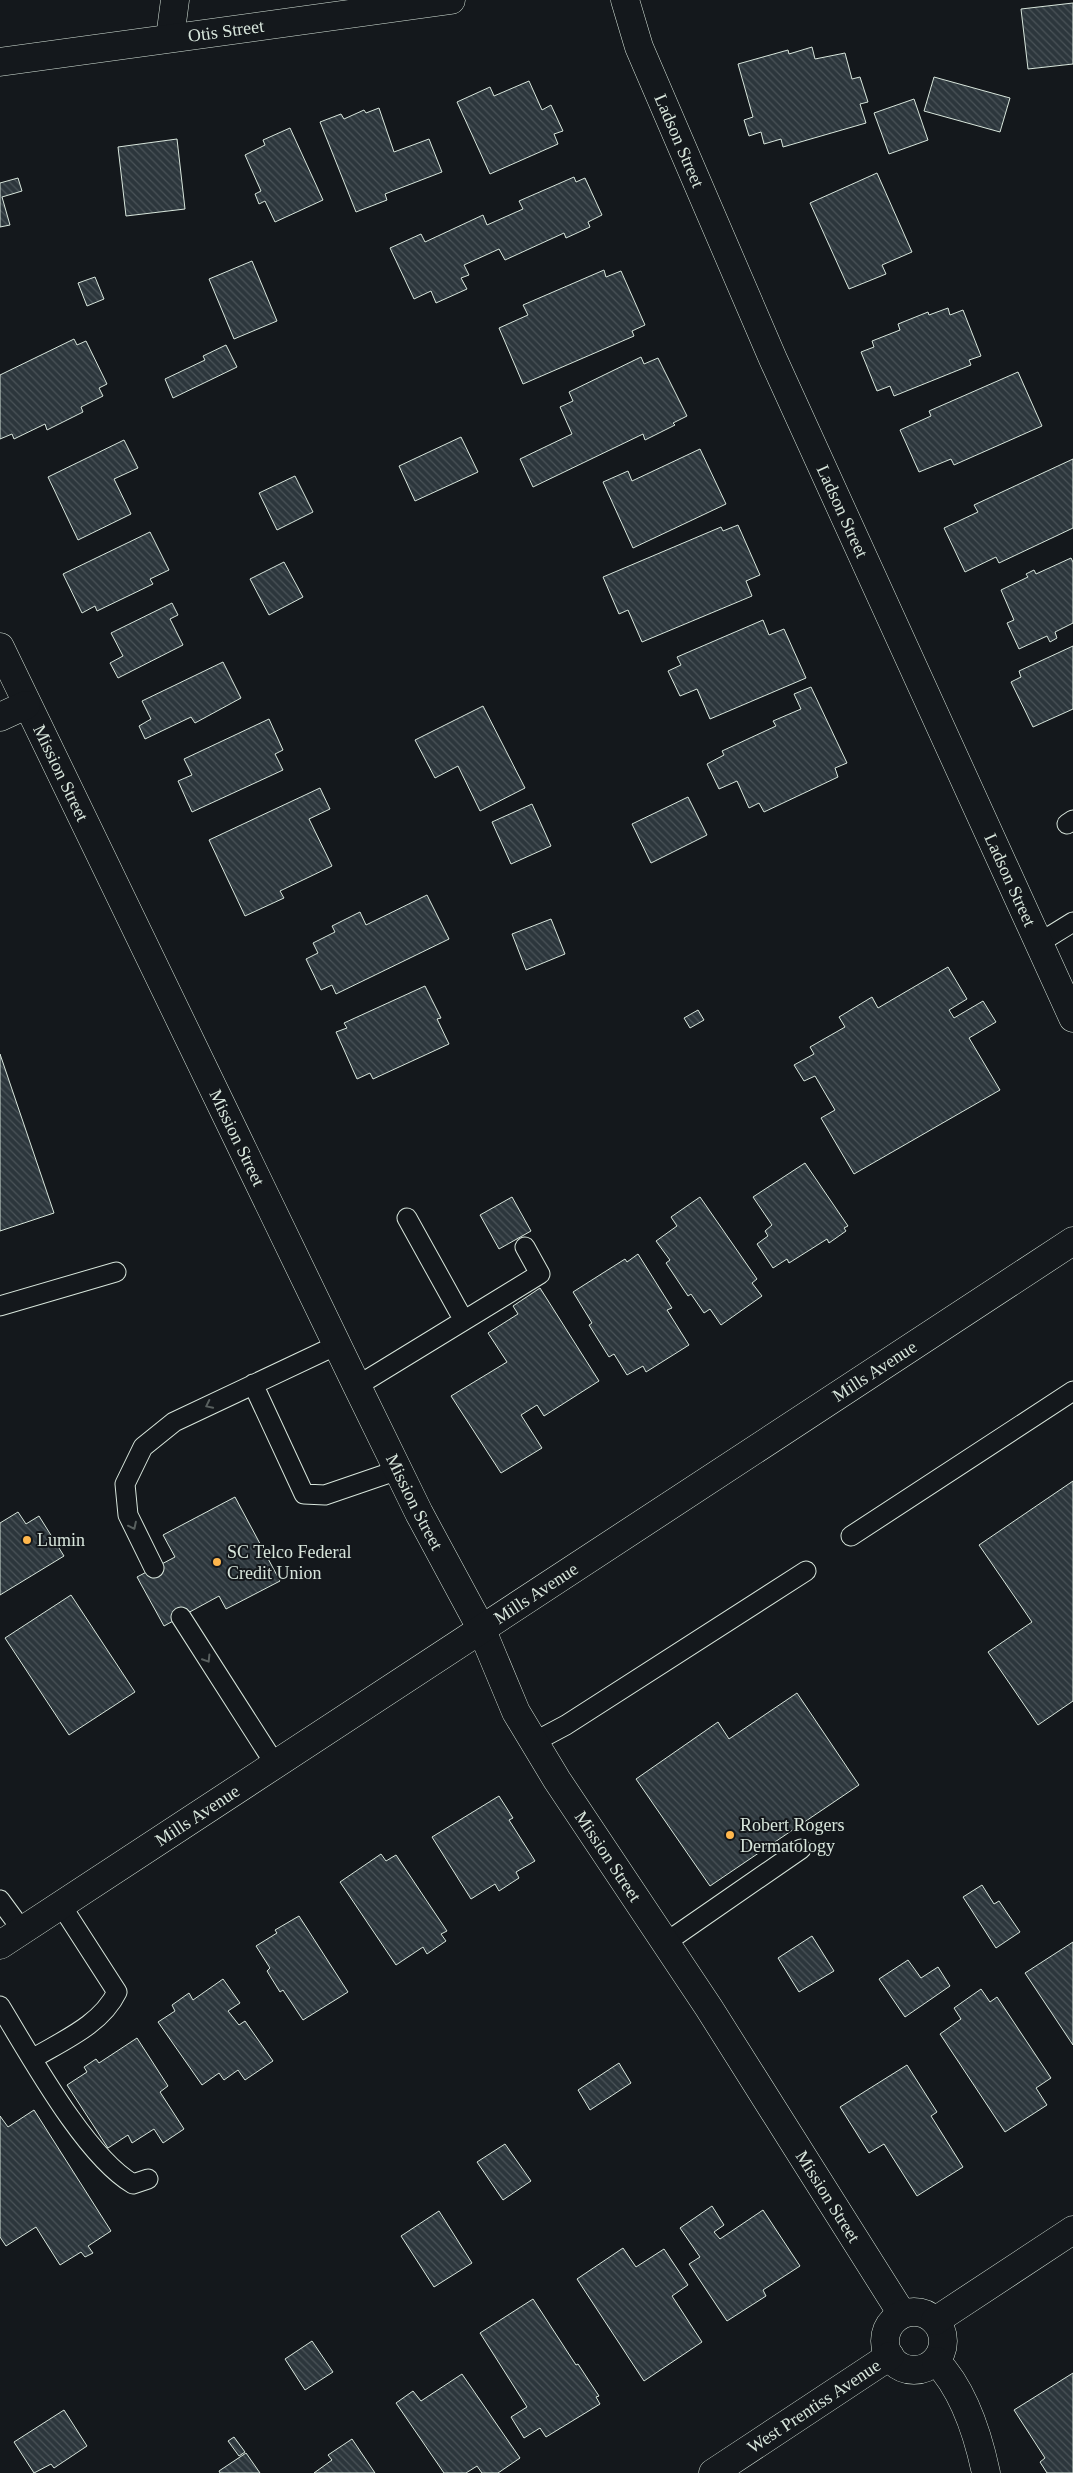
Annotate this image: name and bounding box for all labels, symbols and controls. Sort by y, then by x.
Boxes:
street label: Otis Street [187,16,265,46]
street label: Ladson Street [650,91,708,190]
street label: Ladson Street [813,462,872,561]
street label: Mission Street [29,722,93,825]
street label: Ladson Street [980,831,1040,929]
street label: Mission Street [205,1086,269,1189]
street label: Mills Avenue [829,1336,920,1406]
one-way arrow [205,1399,214,1409]
street label: Mission Street [382,1451,447,1553]
one-way arrow [127,1521,138,1530]
place label: Lumin [37,1530,85,1550]
marker: Lumin [21,1534,33,1546]
place label: SC Telco Federal Credit Union [227,1542,351,1583]
marker: SC Telco Federal Credit Union [211,1556,223,1568]
street label: Mills Avenue [490,1559,582,1628]
one-way arrow [201,1653,210,1662]
street label: Mills Avenue [152,1781,243,1850]
street label: Mission Street [571,1807,645,1906]
place label: Robert Rogers Dermatology [740,1815,844,1856]
marker: Robert Rogers Dermatology [724,1829,736,1841]
street label: Mission Street [792,2147,864,2246]
street label: West Prentiss Avenue [744,2355,884,2457]

